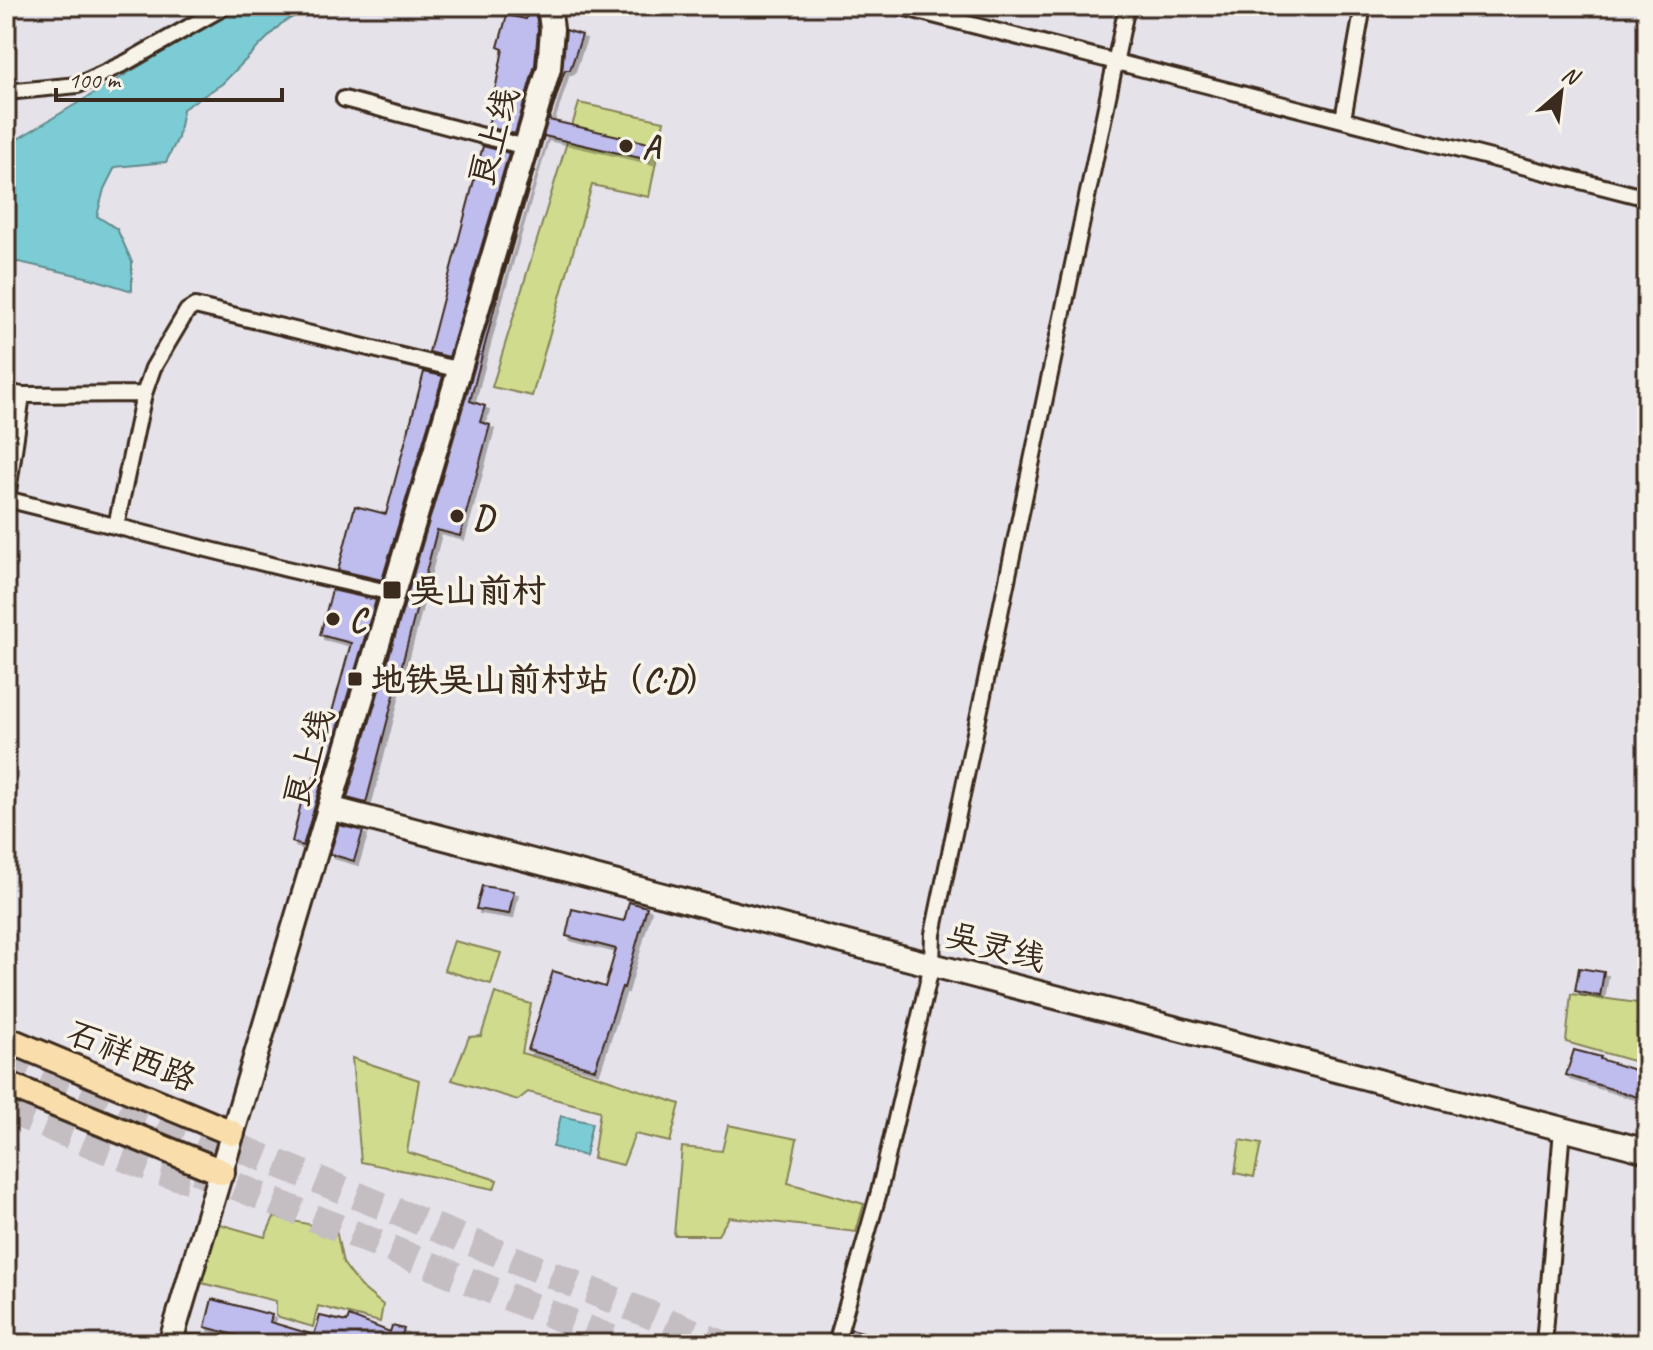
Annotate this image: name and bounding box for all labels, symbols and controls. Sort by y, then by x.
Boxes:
scale bar [56,52,282,102]
north arrow [1521,52,1601,132]
text: N [1557,60,1585,92]
text: 100 m [68,65,122,95]
street label: 良上线 [459,82,528,192]
place label: A [642,125,662,168]
marker: A [617,137,635,155]
place label: D [473,495,497,538]
marker: D [448,507,466,525]
place label: 吴山前村 [410,569,546,612]
marker: 吴山前村 [381,579,403,601]
place label: C [349,598,370,641]
marker: C [324,610,342,628]
place label: 地铁吴山前村站（C·D） [371,658,720,701]
marker: 地铁吴山前村站（C·D） [346,670,364,688]
street label: 良上线 [274,703,343,813]
street label: 吴灵线 [941,913,1051,980]
street label: 石祥西路 [61,1010,203,1101]

